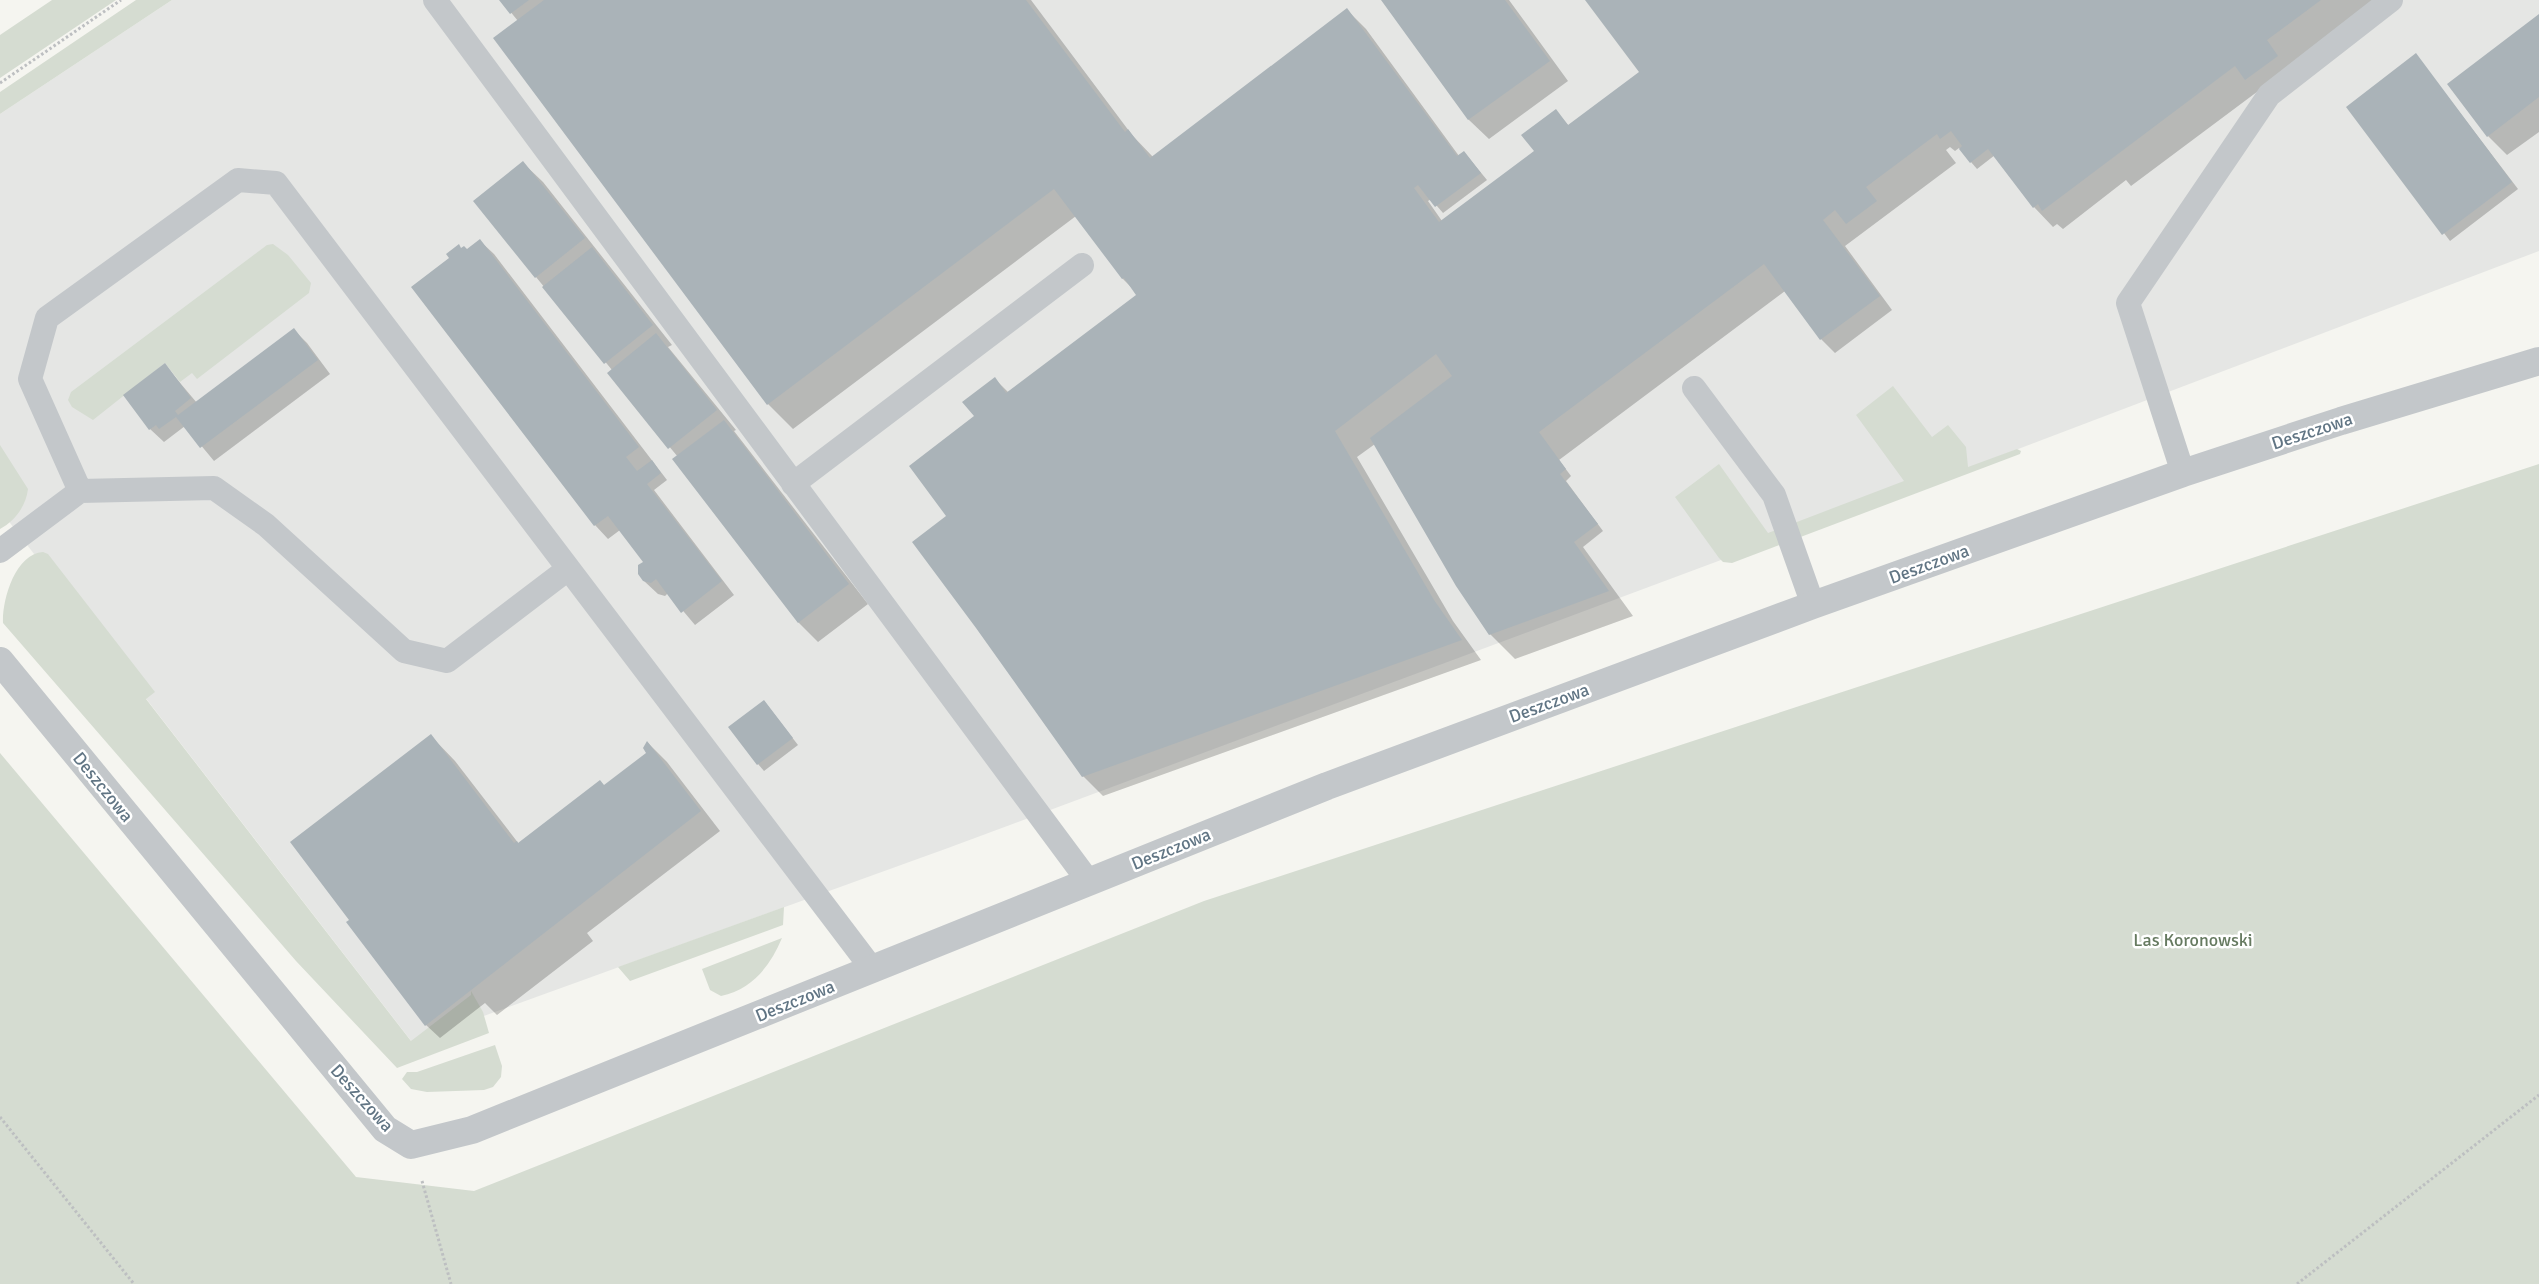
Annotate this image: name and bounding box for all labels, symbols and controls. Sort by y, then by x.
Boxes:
street label: Deszczowa [2269,408,2355,454]
street label: Deszczowa [1886,539,1972,589]
street label: Deszczowa [1506,678,1592,728]
street label: Deszczowa [68,748,138,826]
street label: Deszczowa [1128,823,1214,875]
park label: Las Koronowski [2133,929,2253,951]
street label: Deszczowa [752,975,838,1027]
street label: Deszczowa [326,1060,398,1136]

